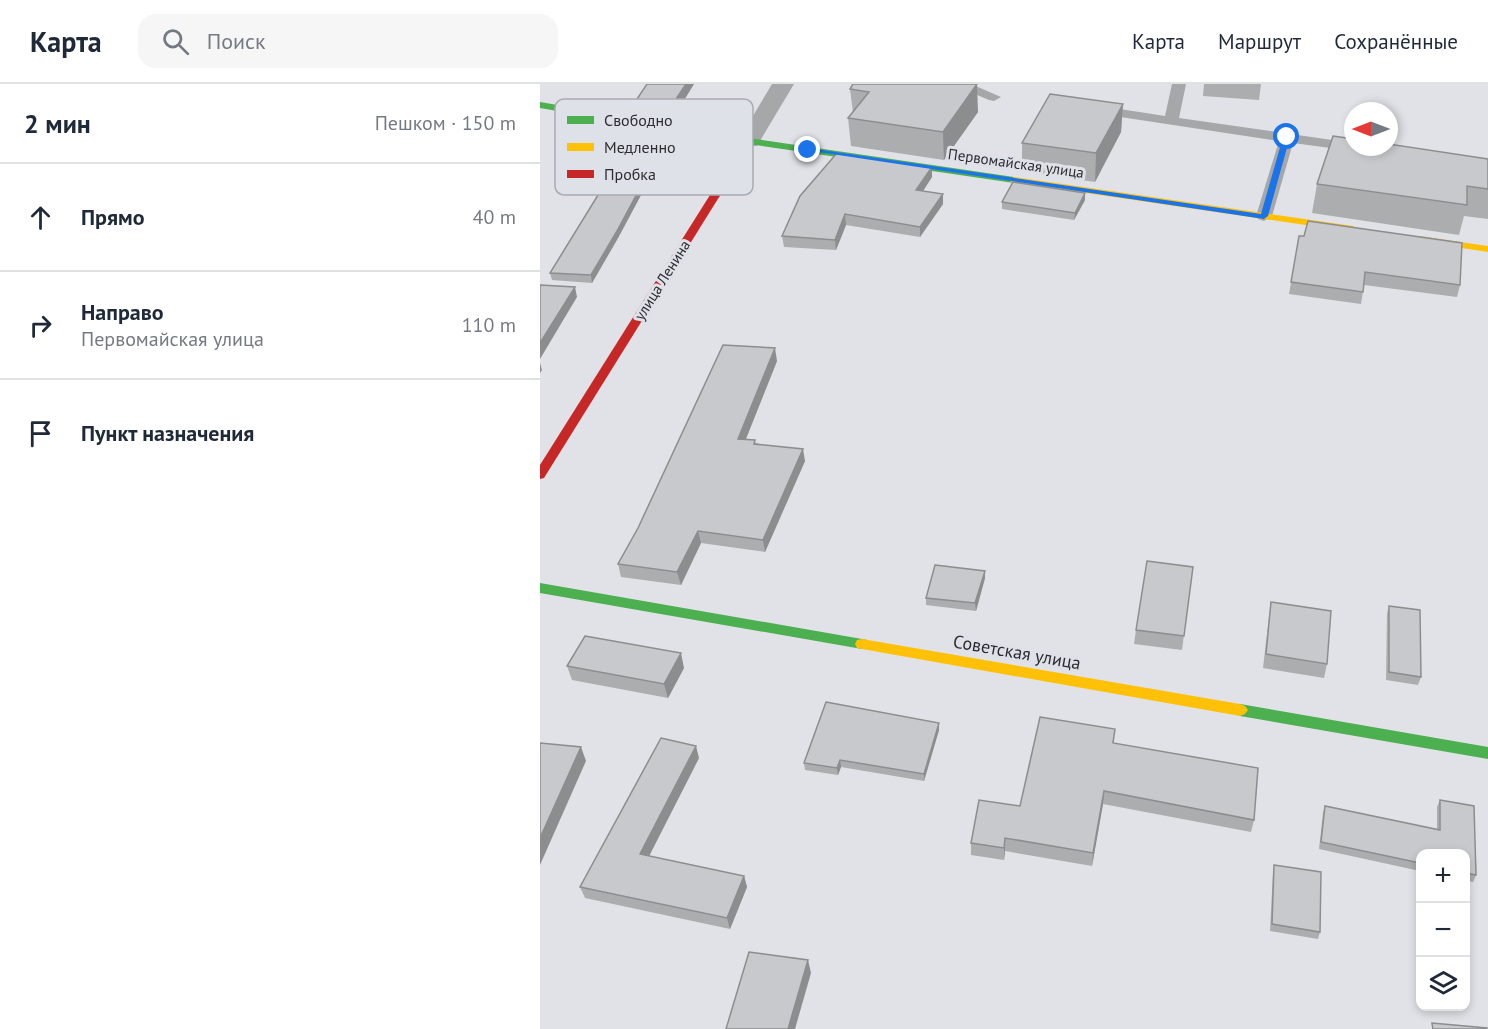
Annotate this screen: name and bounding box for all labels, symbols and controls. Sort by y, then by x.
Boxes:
search box [138,14,558,68]
text: Карта [30,23,102,60]
icon: search [159,25,192,58]
text: Поиск [207,27,266,55]
text: Карта [1132,28,1185,55]
text: Маршрут [1218,28,1301,55]
text: Сохранённые [1334,28,1458,55]
legend [555,99,753,195]
north arrow [1344,102,1398,156]
text: 2 мин [24,107,91,140]
text: Пешком · 150 m [375,110,516,136]
text: Свободно [604,110,673,130]
route start [1273,123,1299,149]
route end [794,136,820,162]
text: Медленно [604,137,676,157]
street label: Первомайская улица [947,144,1085,182]
text: Пробка [604,164,656,184]
icon: ahead [24,201,57,234]
text: Прямо [81,203,144,231]
text: 40 m [473,204,516,230]
street label: улица Ленина [630,236,694,324]
text: Направо [81,298,164,326]
icon: right [24,309,57,342]
text: 110 m [462,312,516,338]
text: Первомайская улица [81,326,264,352]
icon: arrive [24,417,57,450]
text: Пункт назначения [81,419,254,447]
street label: Советская улица [951,629,1083,675]
map controls [1416,849,1470,1011]
button: + [1416,849,1470,903]
button: − [1416,903,1470,957]
button: layers [1416,957,1470,1011]

